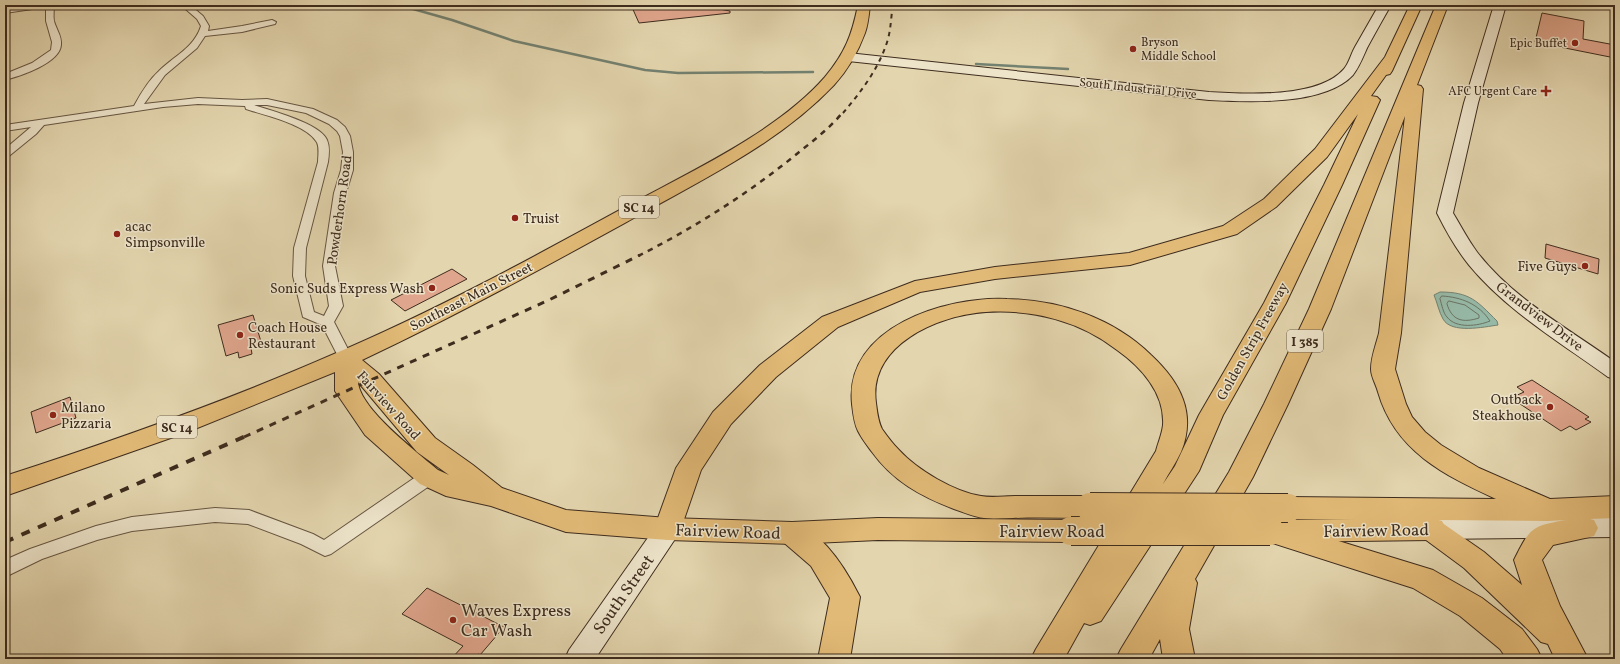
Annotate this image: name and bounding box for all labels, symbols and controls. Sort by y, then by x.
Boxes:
place label: Bryson Middle School [1141,35,1216,65]
place label: Epic Buffet [1509,36,1567,52]
marker: Epic Buffet [1570,38,1580,48]
marker: Bryson Middle School [1128,44,1138,54]
street label: South Industrial Drive [1079,75,1198,103]
place label: AFC Urgent Care [1448,84,1537,100]
marker: AFC Urgent Care [1540,85,1552,97]
street label: Powderhorn Road [323,154,358,266]
road number: SC 14 [619,196,659,218]
place label: Truist [523,210,560,229]
marker: Truist [510,213,520,223]
place label: acac Simpsonville [125,218,206,253]
marker: acac Simpsonville [112,229,122,239]
street label: Southeast Main Street [407,258,537,337]
place label: Five Guys [1517,258,1577,277]
marker: Five Guys [1580,261,1590,271]
street label: Grandview Drive [1492,278,1587,357]
street label: Golden Strip Freeway [1213,279,1294,404]
place label: Sonic Suds Express Wash [270,280,424,299]
marker: Sonic Suds Express Wash [427,283,437,293]
place label: Coach House Restaurant [248,319,327,354]
marker: Coach House Restaurant [235,330,245,340]
road number: I 385 [1287,330,1323,352]
street label: Fairview Road [352,367,424,445]
place label: Outback Steakhouse [1472,391,1542,426]
place label: Milano Pizzaria [61,399,111,434]
marker: Outback Steakhouse [1545,402,1555,412]
marker: Milano Pizzaria [48,410,58,420]
road number: SC 14 [157,416,197,438]
street label: Fairview Road [675,519,781,546]
street label: Fairview Road [1323,519,1429,544]
street label: Fairview Road [999,521,1105,544]
street label: South Street [588,551,660,639]
place label: Waves Express Car Wash [461,600,571,643]
marker: Waves Express Car Wash [448,615,458,625]

